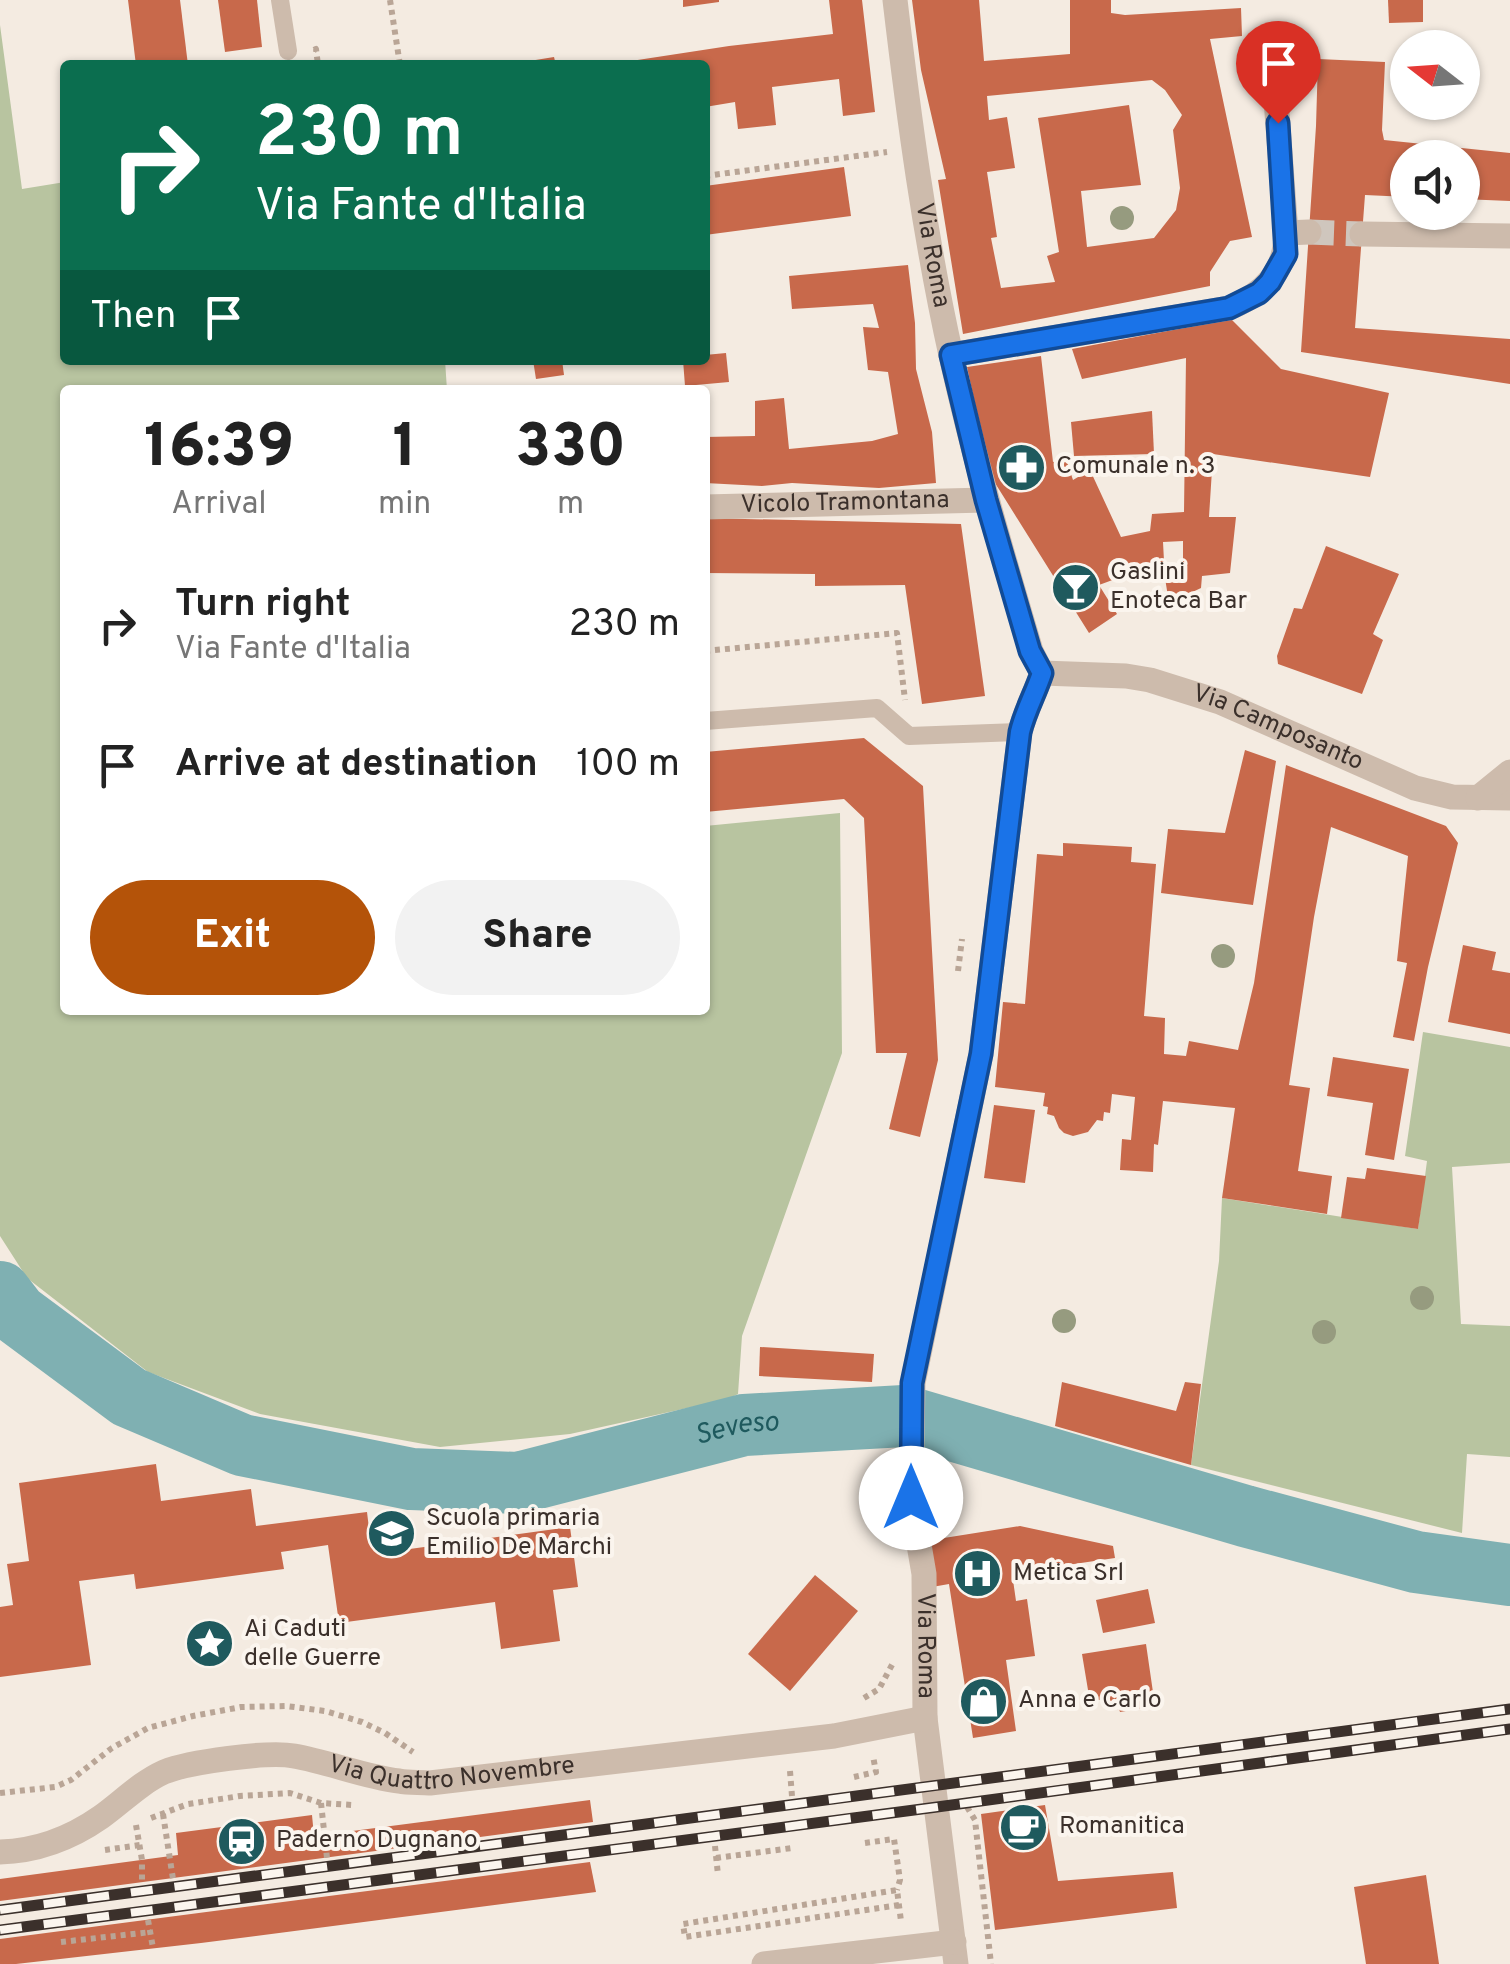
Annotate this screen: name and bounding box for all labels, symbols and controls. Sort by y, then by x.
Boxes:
pin [1236,21,1321,124]
north arrow [1390,30,1480,120]
map controls [1390,30,1480,230]
icon: arrive [1251,36,1306,91]
text: 230 m [255,92,464,181]
icon: right [90,100,220,230]
button: sound [1390,140,1480,230]
text: Via Fante d'Italia [255,179,587,236]
street label: Via Roma [907,201,957,311]
icon: arrive [196,290,251,345]
text: Then [90,293,176,342]
text: 16:39 [144,412,294,488]
text: 1 [392,412,417,488]
text: 330 [515,412,626,488]
pharmacy icon: Comunale n. 3 [995,441,1047,493]
place label: Comunale n. 3 [1056,451,1216,483]
text: Arrival [171,485,267,525]
text: min [378,485,431,525]
text: m [557,485,584,525]
street label: Vicolo Tramontana [740,485,950,522]
place label: Gaslini Enoteca Bar [1110,557,1247,618]
bar icon: Gaslini Enoteca Bar [1049,561,1101,613]
text: Turn right [175,581,350,630]
icon: right [90,598,145,653]
text: 230 m [569,601,680,650]
text: Via Fante d'Italia [175,630,411,670]
street label: Via Camposanto [1188,678,1368,779]
icon: arrive [90,738,145,793]
text: Arrive at destination [175,741,538,790]
text: 100 m [576,741,680,790]
button: Exit [90,880,375,995]
button: Share [395,880,680,995]
water label: Seveso [691,1405,780,1455]
position arrow [859,1446,963,1550]
place label: Scuola primaria Emilio De Marchi [426,1503,612,1564]
school or university icon: Scuola primaria Emilio De Marchi [365,1507,417,1559]
hospital icon: Metica Srl [952,1548,1004,1600]
place label: Metica Srl [1013,1558,1124,1590]
street label: Via Roma [908,1593,941,1699]
place label: Ai Caduti delle Guerre [244,1614,381,1675]
place icon: Ai Caduti delle Guerre [183,1618,235,1670]
shop icon: Anna e Carlo [957,1675,1009,1727]
place label: Anna e Carlo [1018,1685,1162,1717]
street label: Via Quattro Novembre [324,1749,577,1799]
cafe icon: Romanitica [998,1801,1050,1853]
place label: Romanitica [1059,1811,1185,1843]
station icon: Paderno Dugnano [215,1815,267,1867]
place label: Paderno Dugnano [276,1825,478,1857]

